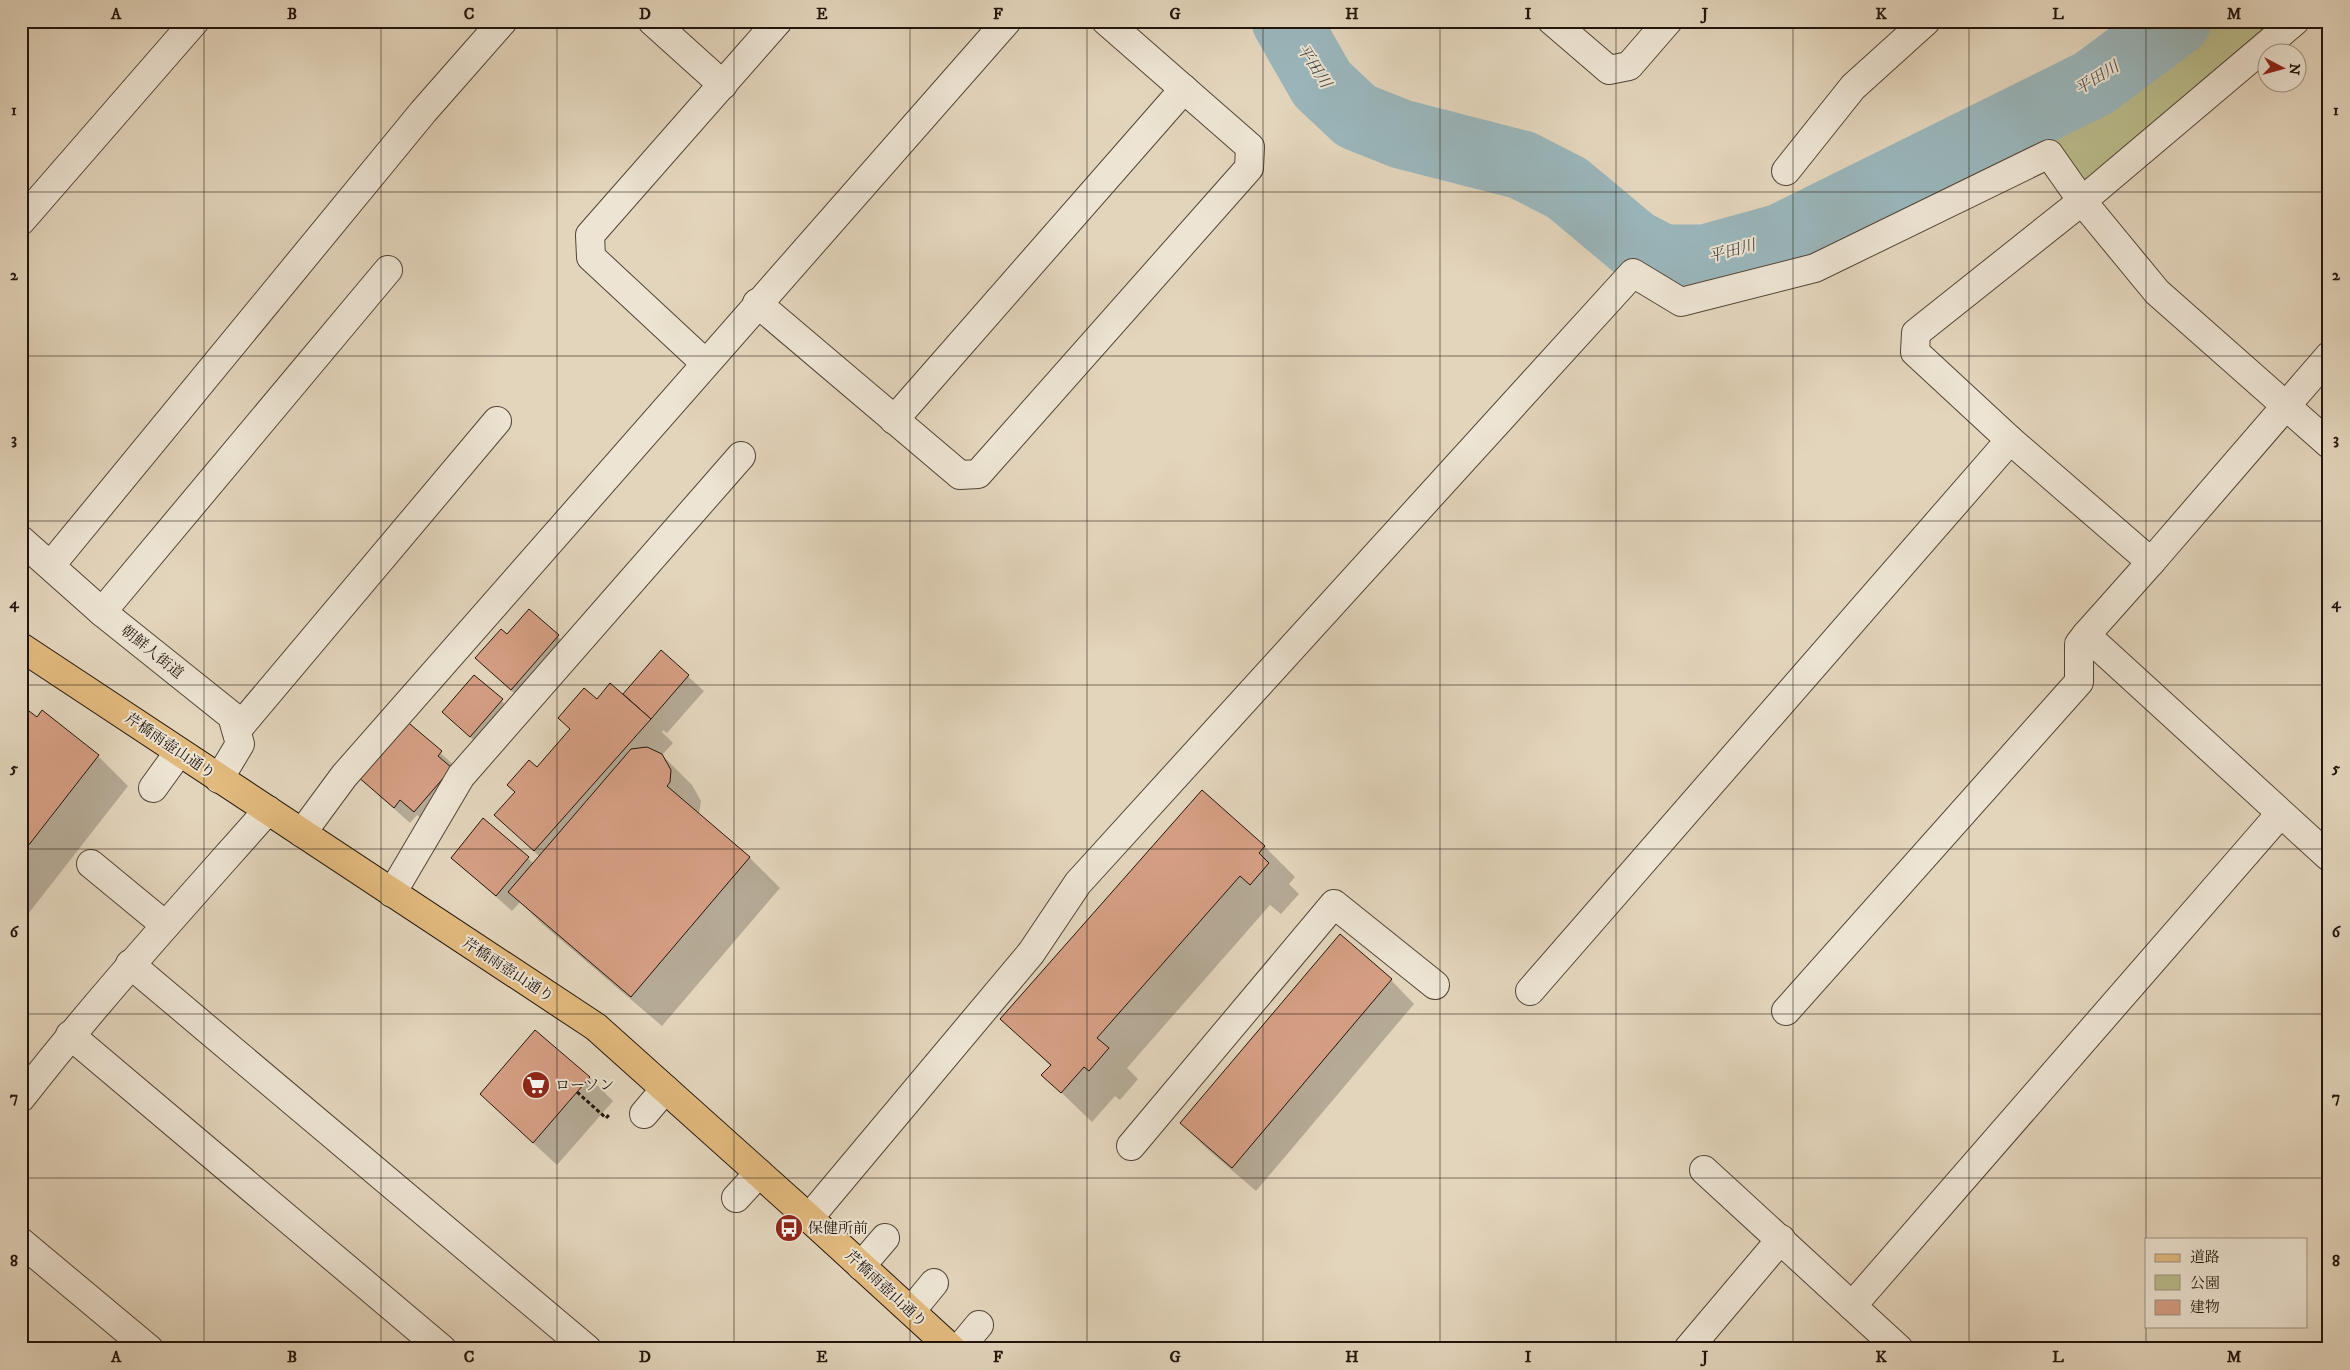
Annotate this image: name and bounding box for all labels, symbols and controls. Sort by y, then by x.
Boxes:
text: A [110,4,122,24]
text: B [287,4,297,24]
text: C [464,4,474,24]
text: D [639,4,651,24]
text: E [816,4,828,24]
text: F [993,4,1003,24]
text: G [1169,4,1181,24]
text: H [1345,4,1359,24]
text: I [1525,4,1532,24]
text: J [1700,4,1709,24]
text: K [1875,4,1887,24]
text: L [2052,4,2064,24]
text: M [2227,4,2242,24]
water label: 平田川 [1293,40,1337,93]
north arrow [2258,42,2308,92]
water label: 平田川 [2071,56,2124,99]
text: N [2284,63,2303,76]
text: 1 [11,100,17,120]
text: 1 [2333,100,2339,120]
water label: 平田川 [1706,235,1760,267]
text: 2 [10,265,19,285]
text: 2 [2332,265,2341,285]
text: 3 [11,429,17,449]
text: 3 [2333,429,2339,449]
text: 4 [8,593,19,613]
text: 4 [2330,593,2341,613]
street label: 朝鮮人街道 [117,621,187,683]
street label: 芹橋雨壺山通り [121,709,219,783]
text: 5 [9,758,18,778]
text: 5 [2331,758,2340,778]
text: 6 [10,922,20,942]
text: 6 [2332,922,2342,942]
street label: 芹橋雨壺山通り [459,933,557,1007]
supermarket icon: ローソン [521,1070,551,1100]
place label: ローソン [555,1076,614,1095]
text: 7 [10,1087,18,1107]
text: 7 [2332,1087,2340,1107]
bus stop icon: 保健所前 [774,1213,804,1243]
place label: 保健所前 [808,1219,868,1238]
legend [2145,1238,2308,1328]
street label: 芹橋雨壺山通り [841,1246,931,1332]
text: 道路 [2190,1248,2220,1267]
text: 8 [10,1251,18,1271]
text: 8 [2332,1251,2340,1271]
text: 公園 [2190,1274,2220,1293]
text: 建物 [2190,1298,2220,1317]
text: A [110,1347,122,1367]
text: B [287,1347,297,1367]
text: C [464,1347,474,1367]
text: D [639,1347,651,1367]
text: E [816,1347,828,1367]
text: F [993,1347,1003,1367]
text: G [1169,1347,1181,1367]
text: H [1345,1347,1359,1367]
text: I [1525,1347,1532,1367]
text: J [1700,1347,1709,1367]
text: K [1875,1347,1887,1367]
text: L [2052,1347,2064,1367]
text: M [2227,1347,2242,1367]

